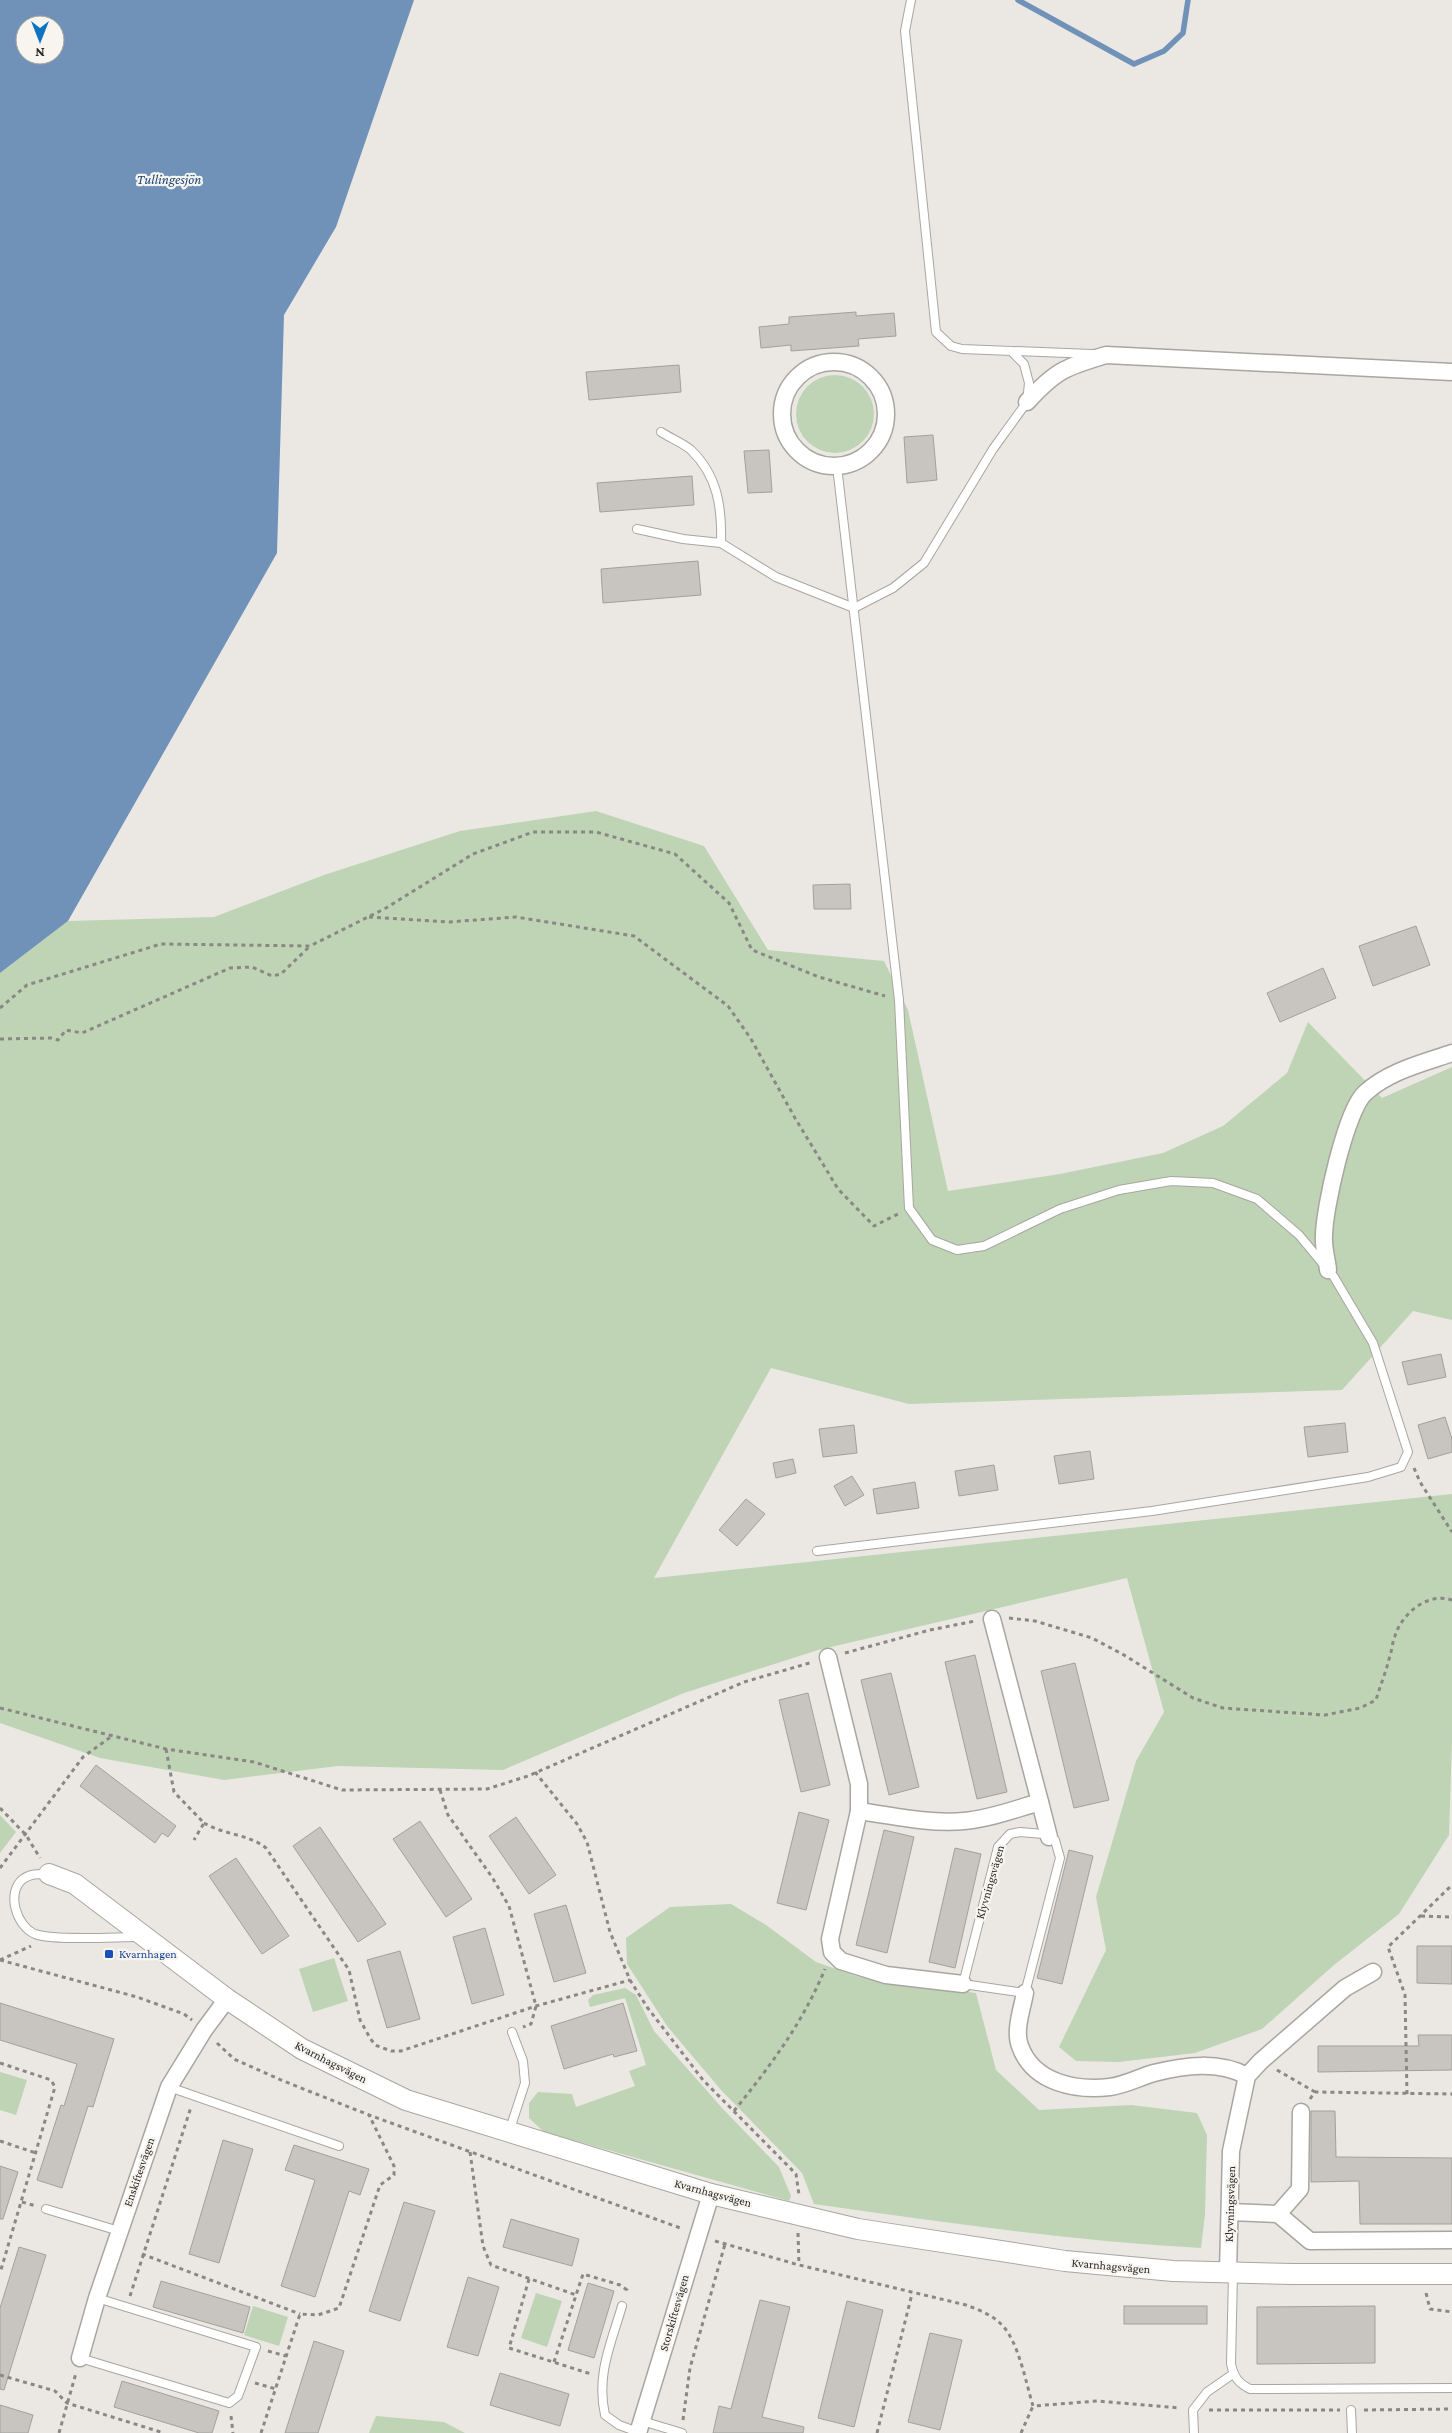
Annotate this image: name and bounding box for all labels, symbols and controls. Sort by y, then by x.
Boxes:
north arrow [15,15,65,65]
text: N [35,45,45,61]
water label: Tullingesjön [137,171,201,188]
street label: Klyvningsvägen [973,1843,1007,1921]
place label: Kvarnhagen [119,1947,177,1961]
marker: Kvarnhagen [103,1948,115,1960]
street label: Kvarnhagsvägen [293,2038,370,2086]
street label: Enskiftesvägen [121,2135,158,2208]
street label: Klyvningsvägen [1222,2165,1238,2242]
street label: Kvarnhagsvägen [673,2176,754,2210]
street label: Kvarnhagsvägen [1071,2256,1152,2276]
street label: Storskiftesvägen [656,2273,692,2353]

